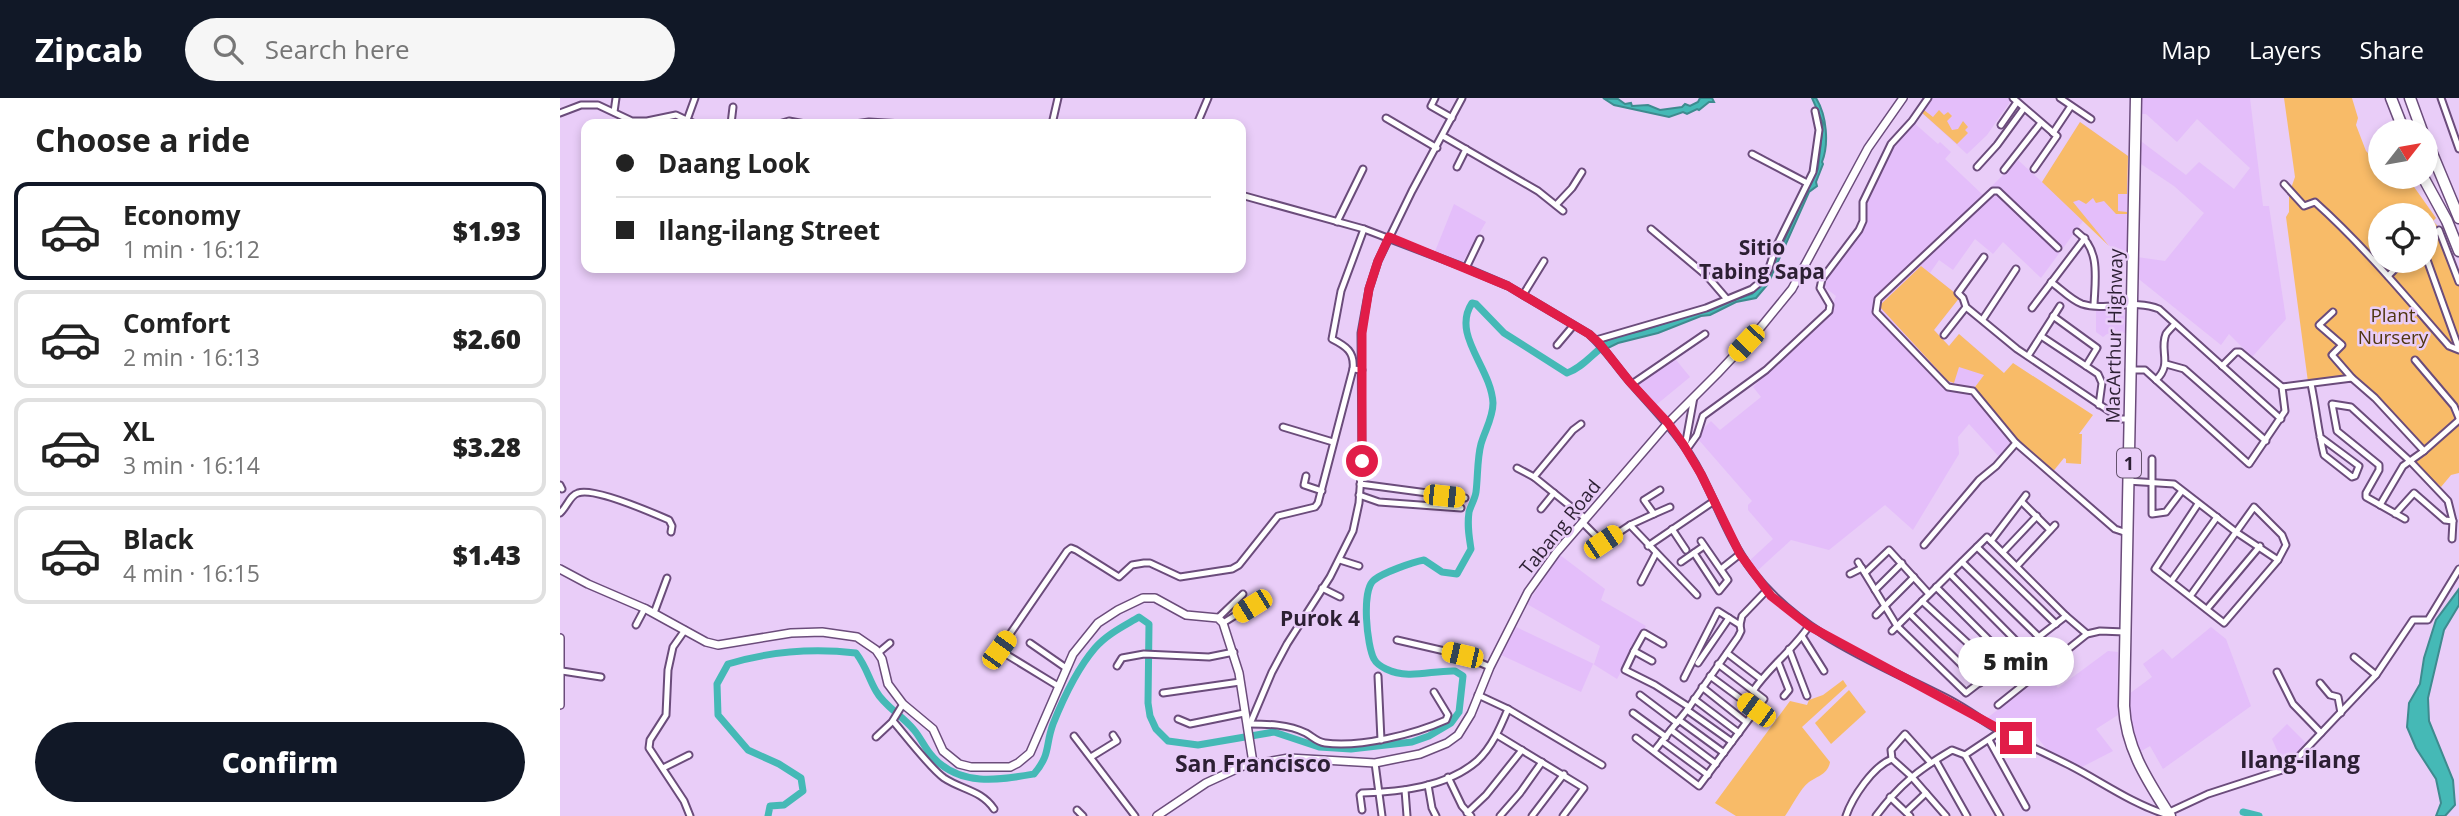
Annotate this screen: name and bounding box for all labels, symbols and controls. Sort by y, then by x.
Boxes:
search box [185,18,675,81]
text: Zipcab [35,27,143,72]
icon: search [209,30,247,68]
text: Search here [265,31,410,67]
text: Map [2161,33,2211,66]
text: Layers [2249,33,2322,66]
text: Share [2360,33,2424,66]
text: Choose a ride [35,118,250,161]
north arrow [2368,119,2438,189]
map controls [2368,119,2438,273]
text: Daang Look [658,145,810,181]
text: Economy [123,197,241,233]
icon: car [39,200,102,263]
button: locate [2368,203,2438,273]
text: Ilang-ilang Street [658,212,880,248]
text: $1.93 [453,213,521,249]
text: 1 min · 16:12 [123,233,260,265]
district label: Sitio Tabing Sapa [1699,233,1825,285]
street label: MacArthur Highway [2099,248,2129,424]
park label: Plant Nursery [2358,302,2429,350]
text: Comfort [123,305,230,341]
icon: car [39,308,102,371]
car [1724,320,1769,366]
text: $2.60 [453,321,521,357]
text: 2 min · 16:13 [123,341,260,373]
text: XL [123,413,155,449]
icon: car [39,416,102,479]
text: $3.28 [453,429,521,465]
route start [1346,445,1378,477]
text: 3 min · 16:14 [123,449,260,481]
road number: 1 [2117,449,2141,478]
street label: Tabang Road [1514,474,1606,580]
car [1423,483,1466,509]
text: Black [123,521,194,557]
car [1580,522,1627,562]
icon: car [39,524,102,587]
text: $1.43 [453,537,521,573]
text: 4 min · 16:15 [123,557,260,589]
car [1229,586,1276,626]
district label: Purok 4 [1280,604,1360,632]
car [979,627,1020,673]
callout: 5 min [1958,636,2074,686]
car [1440,640,1485,670]
text: 5 min [1983,645,2049,677]
car [1733,689,1780,731]
button: Confirm [35,722,525,802]
route end [2000,722,2032,754]
district label: Ilang-ilang [2240,743,2360,775]
district label: San Francisco [1175,747,1331,779]

